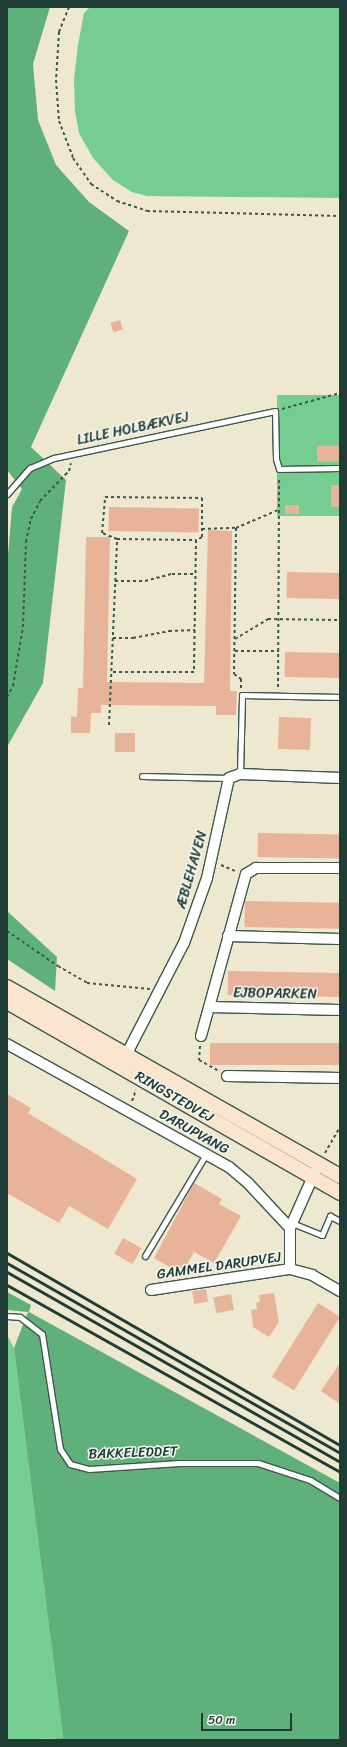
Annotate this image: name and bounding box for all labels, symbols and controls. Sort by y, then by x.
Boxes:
street label: LILLE HOLBÆKVEJ [76,409,190,449]
street label: ÆBLEHAVEN [173,829,211,911]
street label: EJBOPARKEN [233,985,317,1003]
street label: RINGSTEDVEJ [132,1068,216,1126]
street label: DARUPVANG [156,1106,232,1158]
street label: GAMMEL DARUPVEJ [156,1249,282,1283]
street label: BAKKELEDDET [88,1443,178,1463]
scale bar [203,1705,294,1731]
text: 50 m [208,1709,235,1731]

